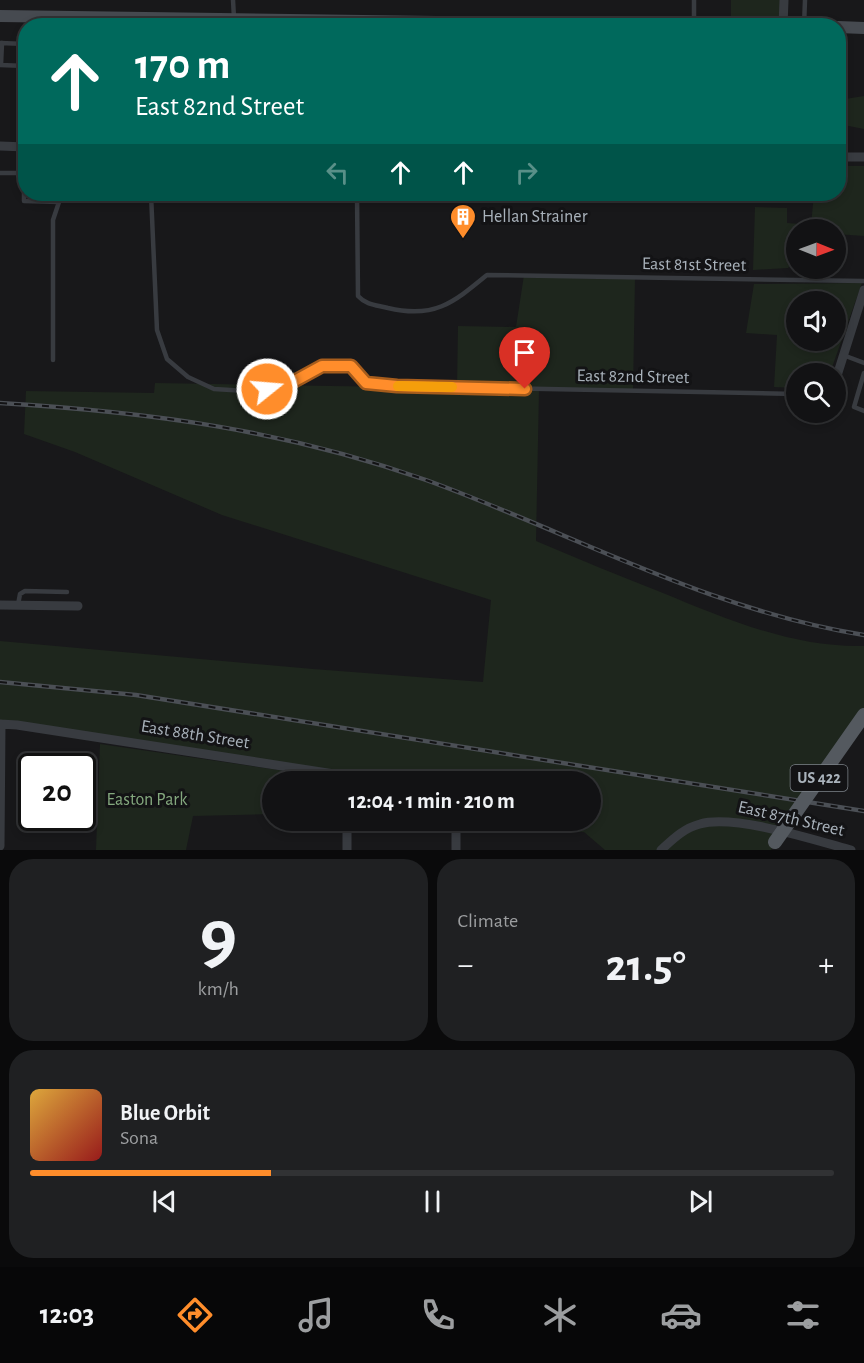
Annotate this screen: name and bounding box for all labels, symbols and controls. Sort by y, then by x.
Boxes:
icon: ahead [36,42,114,120]
text: 170 m [135,44,230,86]
text: East 82nd Street [135,93,304,120]
icon: left [321,156,354,189]
icon: ahead [384,156,417,189]
icon: ahead [447,156,480,189]
icon: right [510,156,543,189]
building icon: Hellan Strainer [448,202,478,240]
place label: Hellan Strainer [482,208,588,226]
north arrow [786,219,846,279]
map controls [786,219,846,423]
street label: East 81st Street [642,255,747,275]
button: sound [786,291,846,351]
pin [499,327,550,389]
icon: arrive [508,336,541,369]
position arrow [235,357,299,421]
button: search [786,363,846,423]
street label: East 82nd Street [577,367,690,387]
street label: East 88th Street [140,718,251,752]
speed limit sign: 20 [18,753,96,831]
road number: US 422 [790,765,848,791]
text: 12:04 · 1 min · 210 m [348,790,515,812]
park label: Easton Park [107,791,188,809]
street label: East 87th Street [736,798,846,840]
text: 9 [199,899,237,977]
text: Climate [458,911,518,931]
text: 21.5° [606,944,686,989]
text: − [458,949,473,982]
text: + [818,949,834,982]
text: km/h [198,979,239,999]
text: Blue Orbit [120,1102,210,1124]
text: Sona [120,1128,158,1148]
icon: previous [148,1185,181,1218]
icon: pause [416,1185,449,1218]
icon: next [684,1185,717,1218]
icon: directions [174,1294,216,1336]
icon: music [295,1294,337,1336]
icon: phone [417,1294,459,1336]
icon: climate [539,1294,581,1336]
icon: car [660,1294,702,1336]
icon: filters [782,1294,824,1336]
text: 12:03 [40,1301,94,1328]

